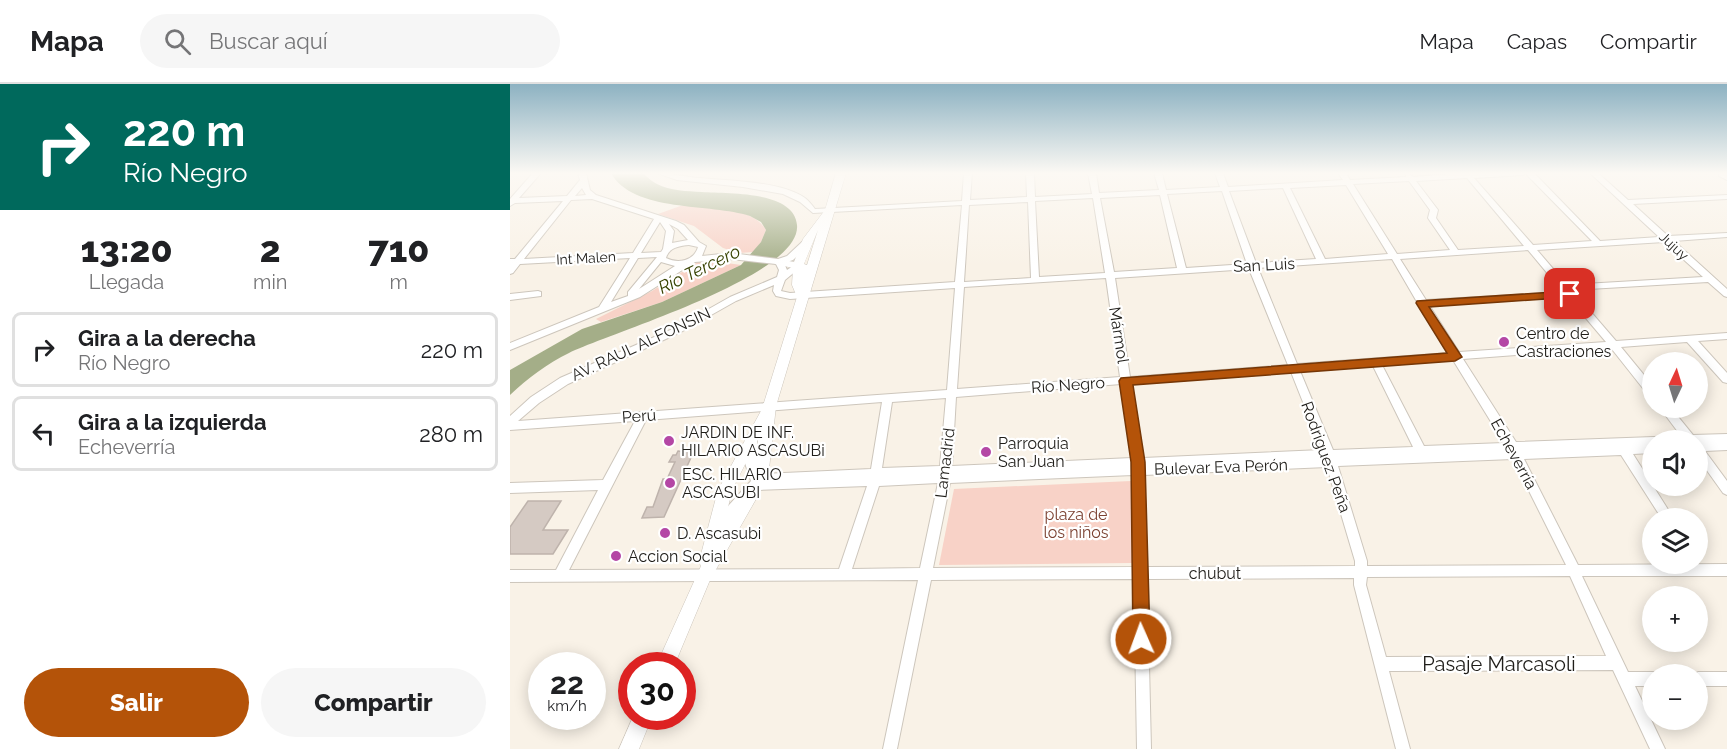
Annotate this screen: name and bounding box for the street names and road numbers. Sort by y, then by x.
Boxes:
street label: Jujuy [1656,229,1692,264]
street label: Int Malen [556,248,616,268]
street label: San Luis [1233,254,1296,276]
street label: AV. RAUL ALFONSIN [568,303,714,385]
street label: Mármol [1105,305,1133,365]
street label: Río Negro [1031,373,1105,397]
street label: Rodriguez Peña [1297,399,1355,515]
street label: Perú [621,405,657,427]
street label: Echeverría [1487,415,1541,493]
street label: Lamadrid [931,427,959,499]
street label: Bulevar Eva Perón [1154,455,1288,479]
street label: chubut [1189,564,1242,583]
street label: Pasaje Marcasoli [1422,652,1576,676]

